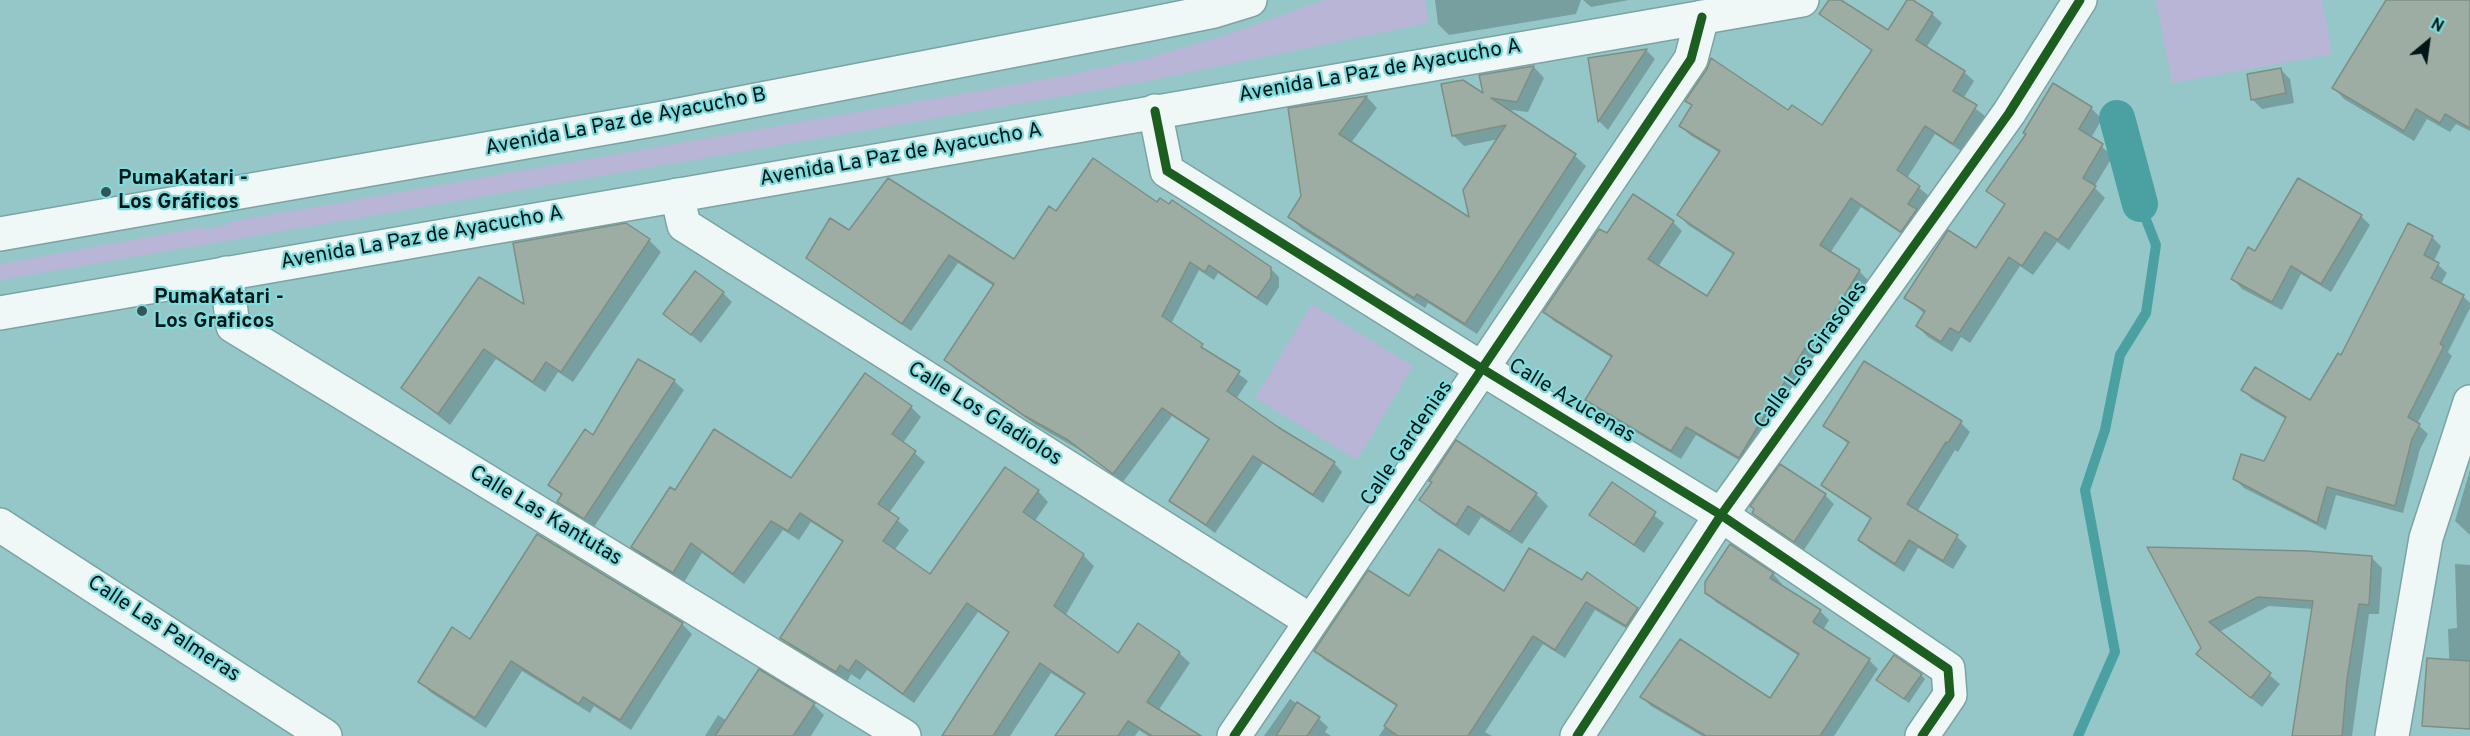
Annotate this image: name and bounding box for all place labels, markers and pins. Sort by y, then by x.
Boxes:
place label: PumaKatari - Los Gráficos [118,167,248,217]
marker: PumaKatari - Los Gráficos [99,185,113,199]
place label: PumaKatari - Los Graficos [154,286,284,336]
marker: PumaKatari - Los Graficos [135,304,149,318]

